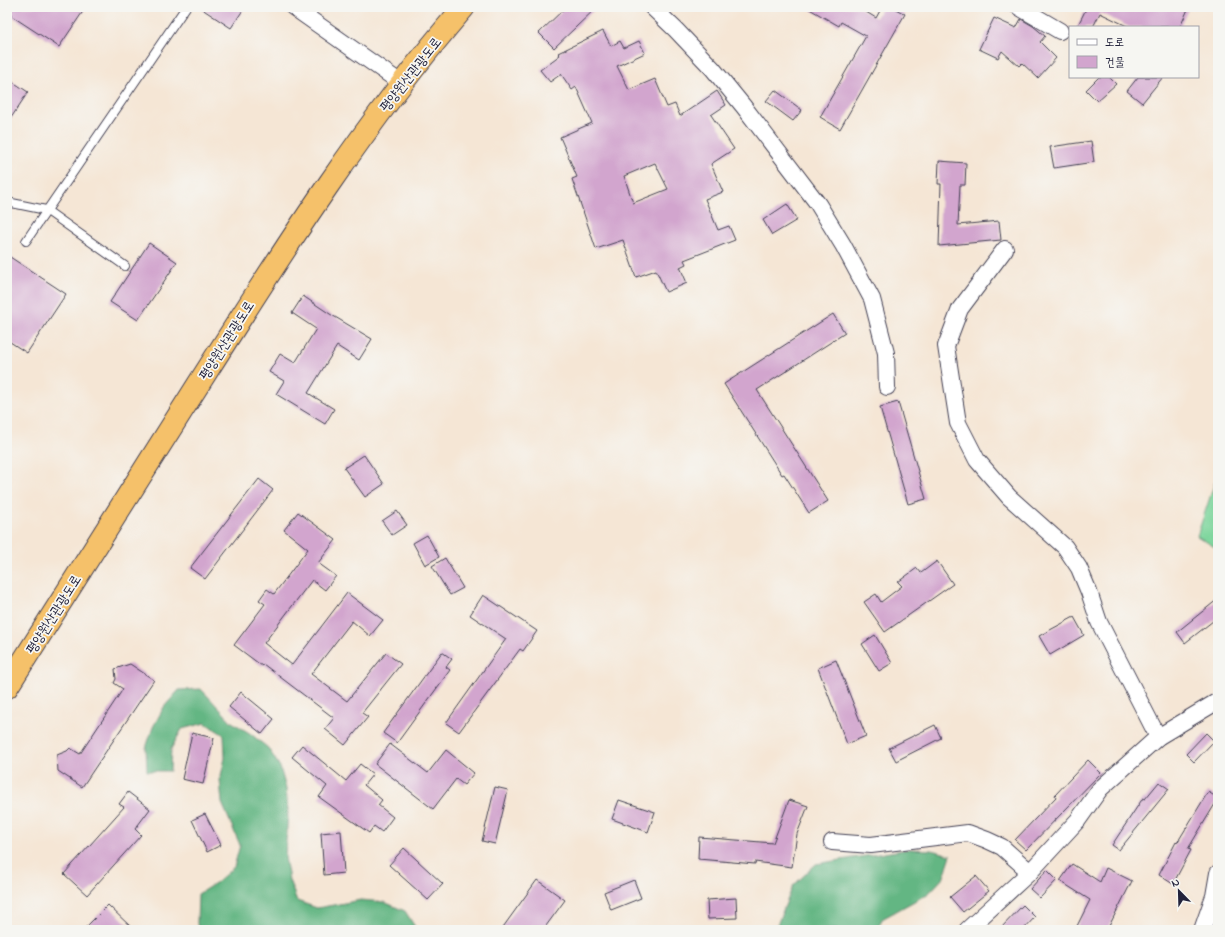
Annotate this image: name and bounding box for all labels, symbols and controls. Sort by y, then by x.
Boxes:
legend [1069,26,1199,78]
street label: 평양원산관광도로 [375,33,447,117]
text: 도로 [1105,34,1124,52]
text: 건물 [1105,54,1125,72]
street label: 평양원산관광도로 [194,297,260,385]
street label: 평양원산관광도로 [21,571,87,659]
north arrow [1159,871,1199,911]
text: N [1169,874,1182,892]

